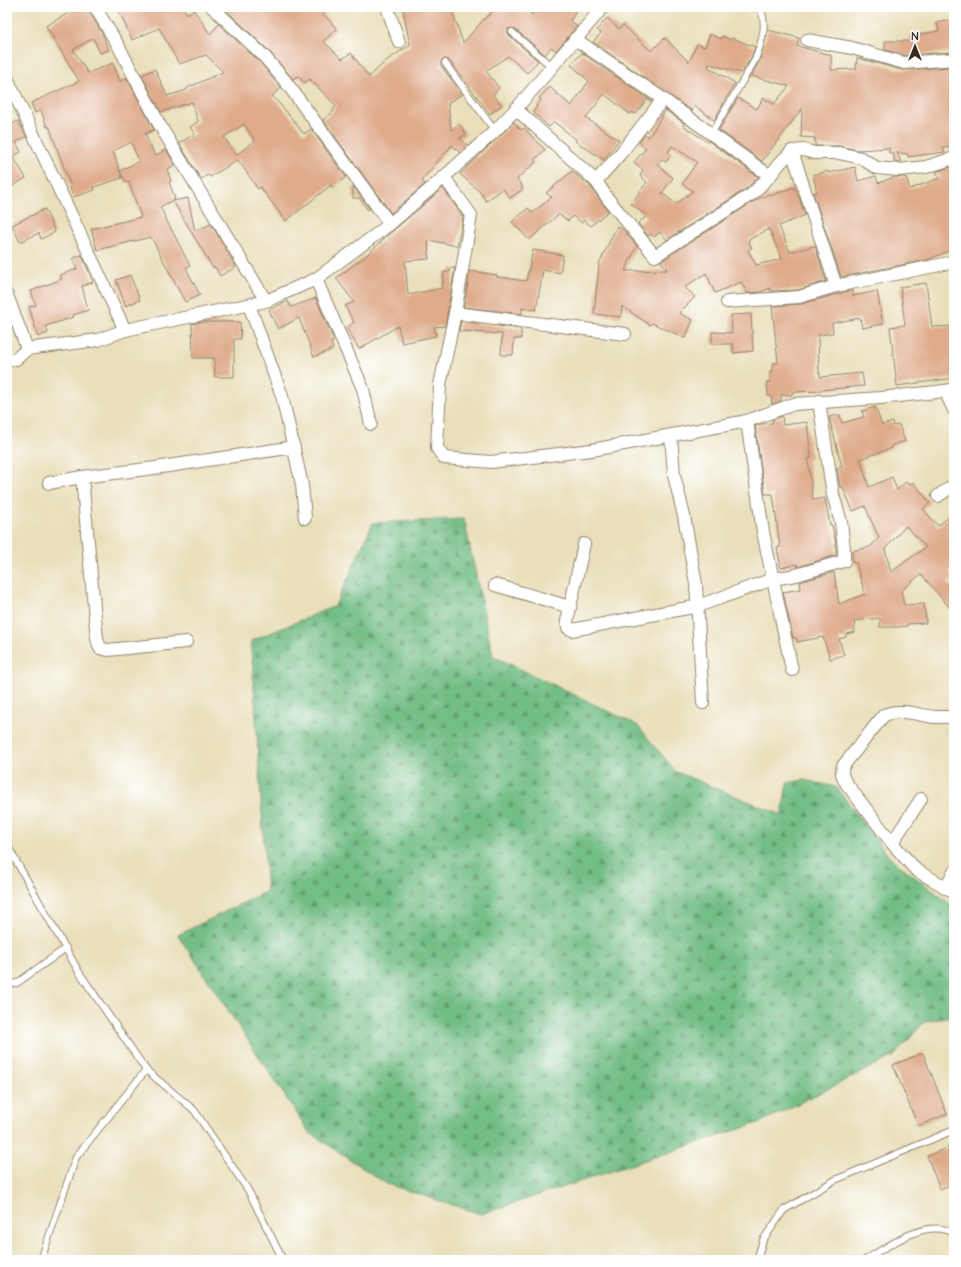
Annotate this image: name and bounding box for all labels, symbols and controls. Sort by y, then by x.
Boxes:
north arrow [895,26,935,66]
text: N [912,29,919,44]

